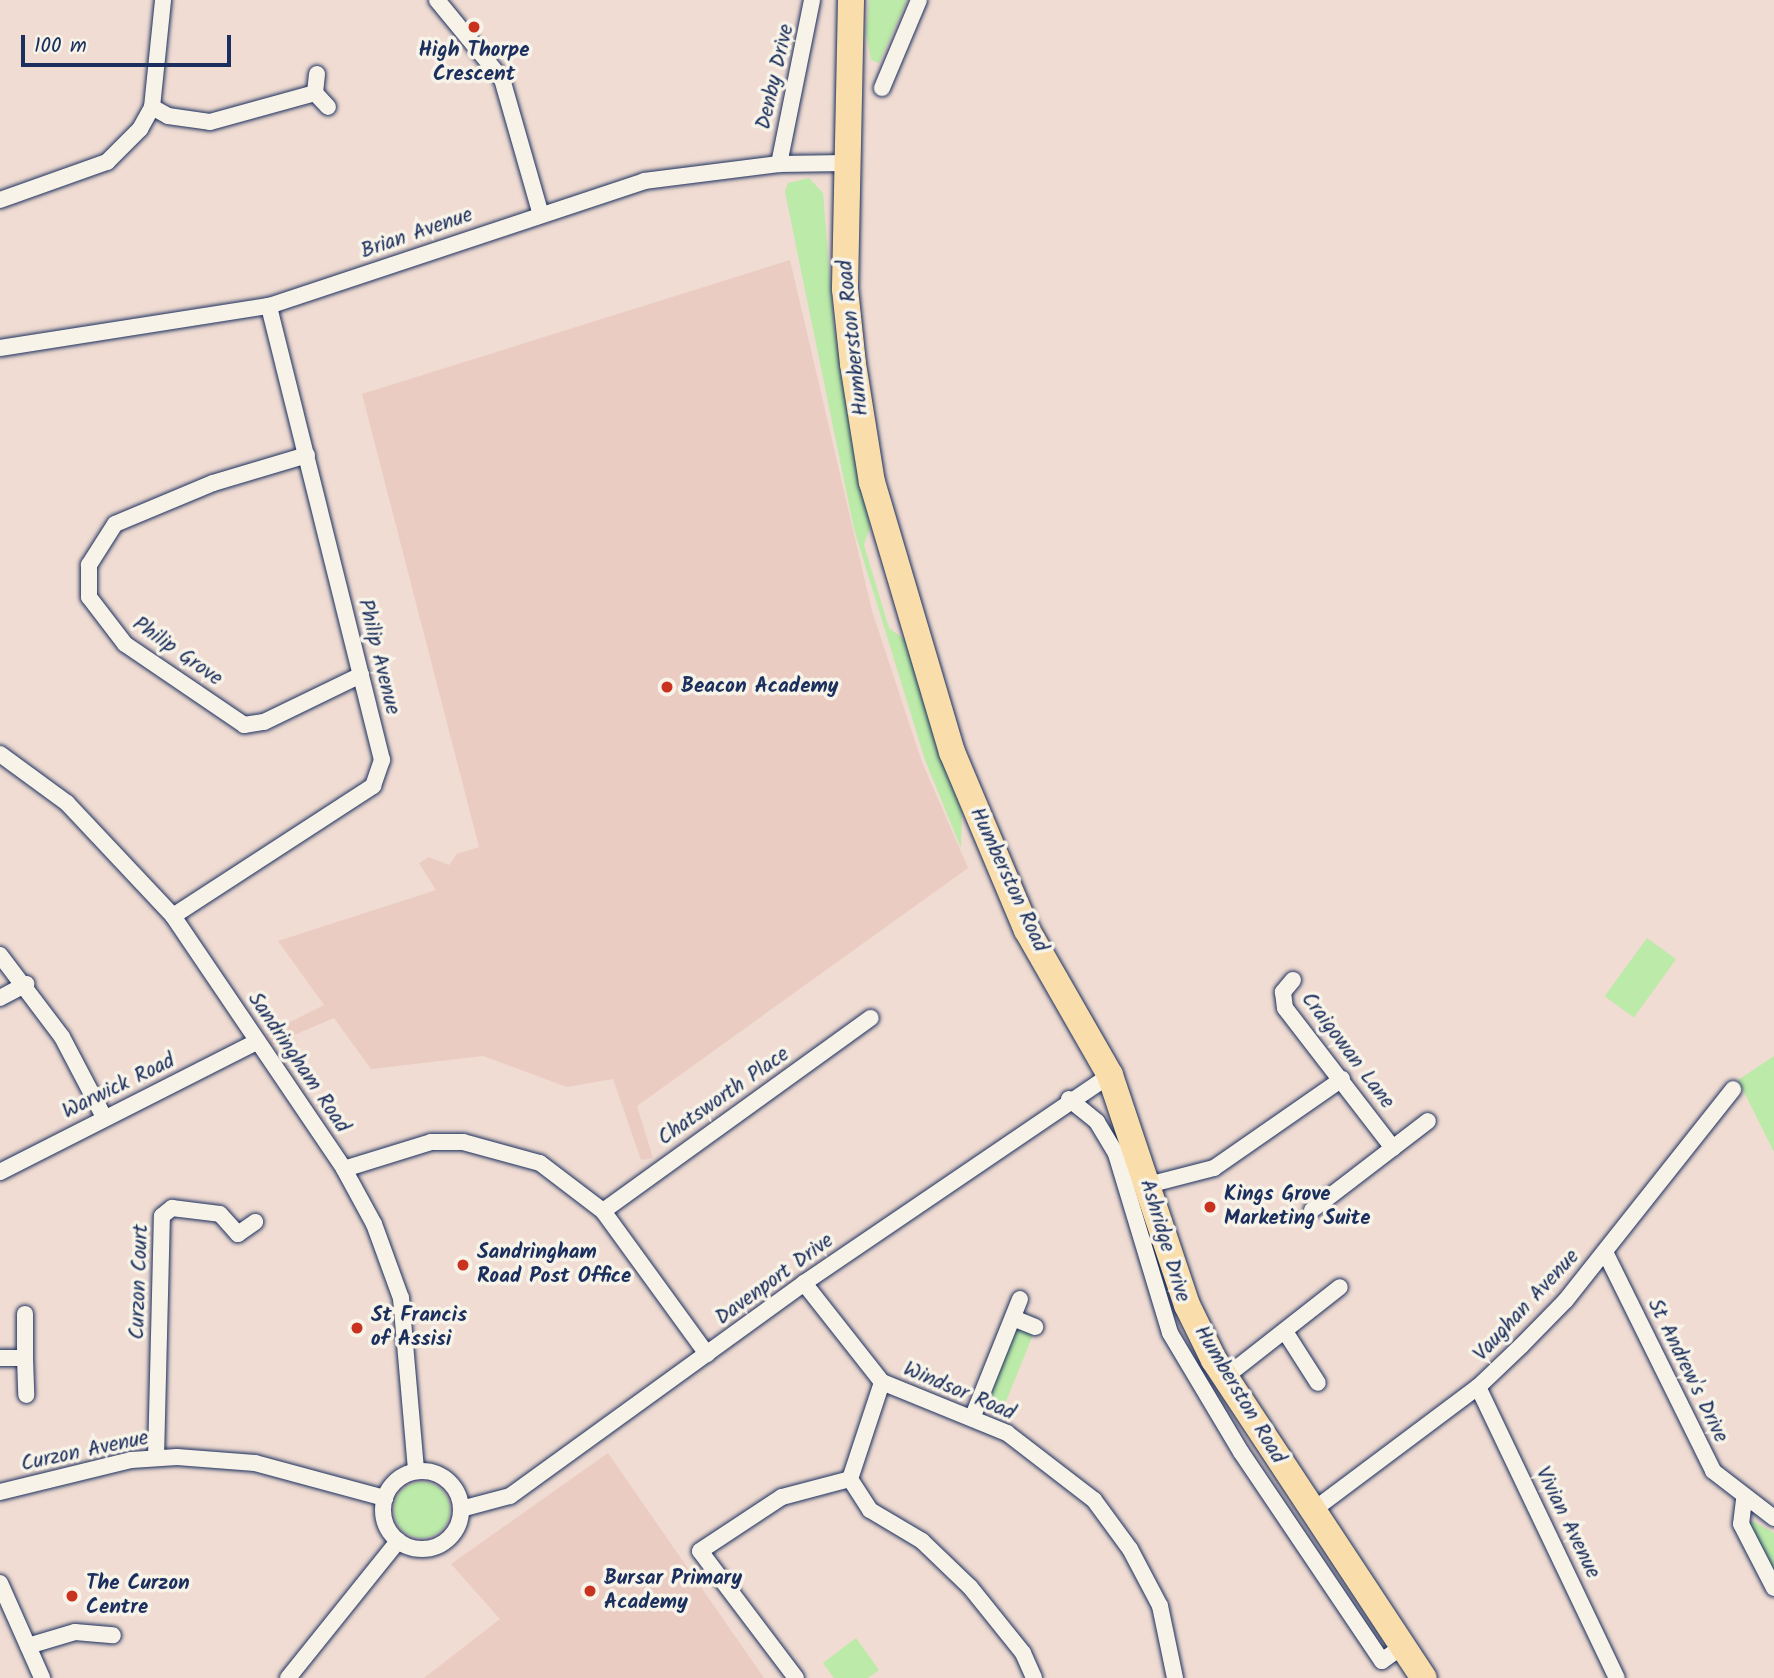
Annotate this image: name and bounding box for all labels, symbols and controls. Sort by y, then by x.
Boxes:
marker: High Thorpe Crescent [466,19,482,35]
scale bar [24,21,234,65]
street label: Denby Drive [752,22,800,132]
text: 100 m [34,30,87,63]
place label: High Thorpe Crescent [418,38,530,88]
street label: Brian Avenue [358,203,476,265]
street label: Humberston Road [833,259,875,417]
street label: Philip Avenue [351,597,405,717]
street label: Philip Grove [127,612,227,692]
place label: Beacon Academy [681,674,839,700]
marker: Beacon Academy [659,679,675,695]
street label: Humberston Road [963,804,1053,956]
street label: Sandringham Road [242,988,354,1138]
street label: Craigowan Lane [1295,988,1399,1114]
street label: Chatsworth Place [654,1042,794,1152]
street label: Warwick Road [59,1049,179,1125]
street label: Ashridge Drive [1133,1177,1195,1305]
place label: Kings Grove Marketing Suite [1224,1182,1371,1232]
marker: Kings Grove Marketing Suite [1202,1199,1218,1215]
street label: Curzon Court [125,1224,155,1340]
street label: Davenport Drive [711,1229,839,1331]
place label: Sandringham Road Post Office [477,1240,631,1290]
street label: Vaughan Avenue [1469,1245,1585,1367]
marker: Sandringham Road Post Office [455,1257,471,1273]
street label: St Andrew's Drive [1641,1295,1733,1447]
place label: St Francis of Assisi [371,1303,467,1353]
marker: St Francis of Assisi [349,1320,365,1336]
street label: Humberston Road [1188,1321,1290,1469]
street label: Windsor Road [899,1357,1019,1427]
street label: Curzon Avenue [19,1426,151,1478]
street label: Vivian Avenue [1529,1463,1605,1583]
place label: Bursar Primary Academy [604,1566,742,1616]
place label: The Curzon Centre [86,1571,190,1621]
marker: Bursar Primary Academy [582,1583,598,1599]
marker: The Curzon Centre [64,1588,80,1604]

